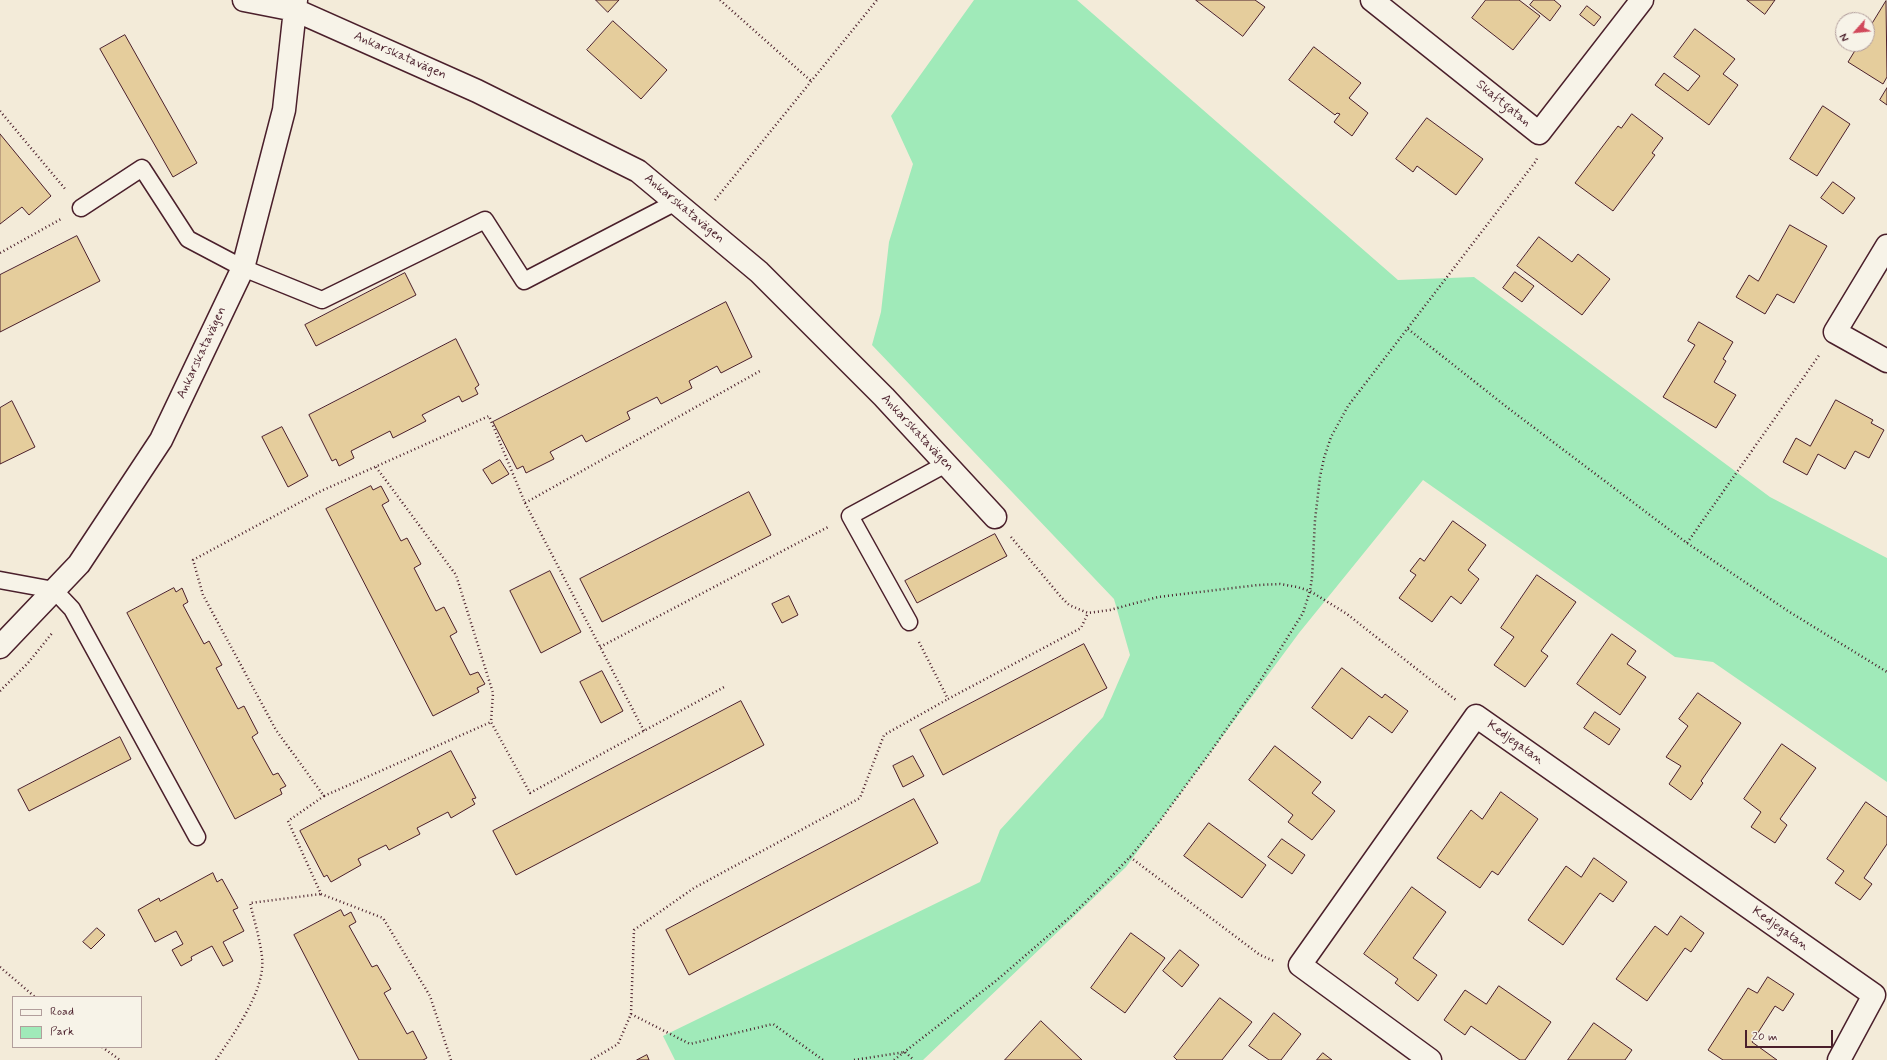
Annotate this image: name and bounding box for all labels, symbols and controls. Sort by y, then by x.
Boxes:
north arrow [1835,12,1875,52]
street label: Ankarskatavägen [351,29,449,83]
text: N [1837,31,1853,43]
street label: Skaftgatan [1472,77,1534,131]
street label: Ankarskatavägen [641,171,727,247]
street label: Ankarskatavägen [174,304,230,402]
street label: Ankarskatavägen [877,391,957,475]
street label: Kedjegatan [1483,718,1547,768]
street label: Kedjegatan [1748,904,1812,954]
legend [12,996,142,1048]
text: Road [50,1004,74,1020]
scale bar [1747,1022,1835,1048]
text: Park [50,1024,74,1040]
text: 20 m [1752,1029,1778,1045]

